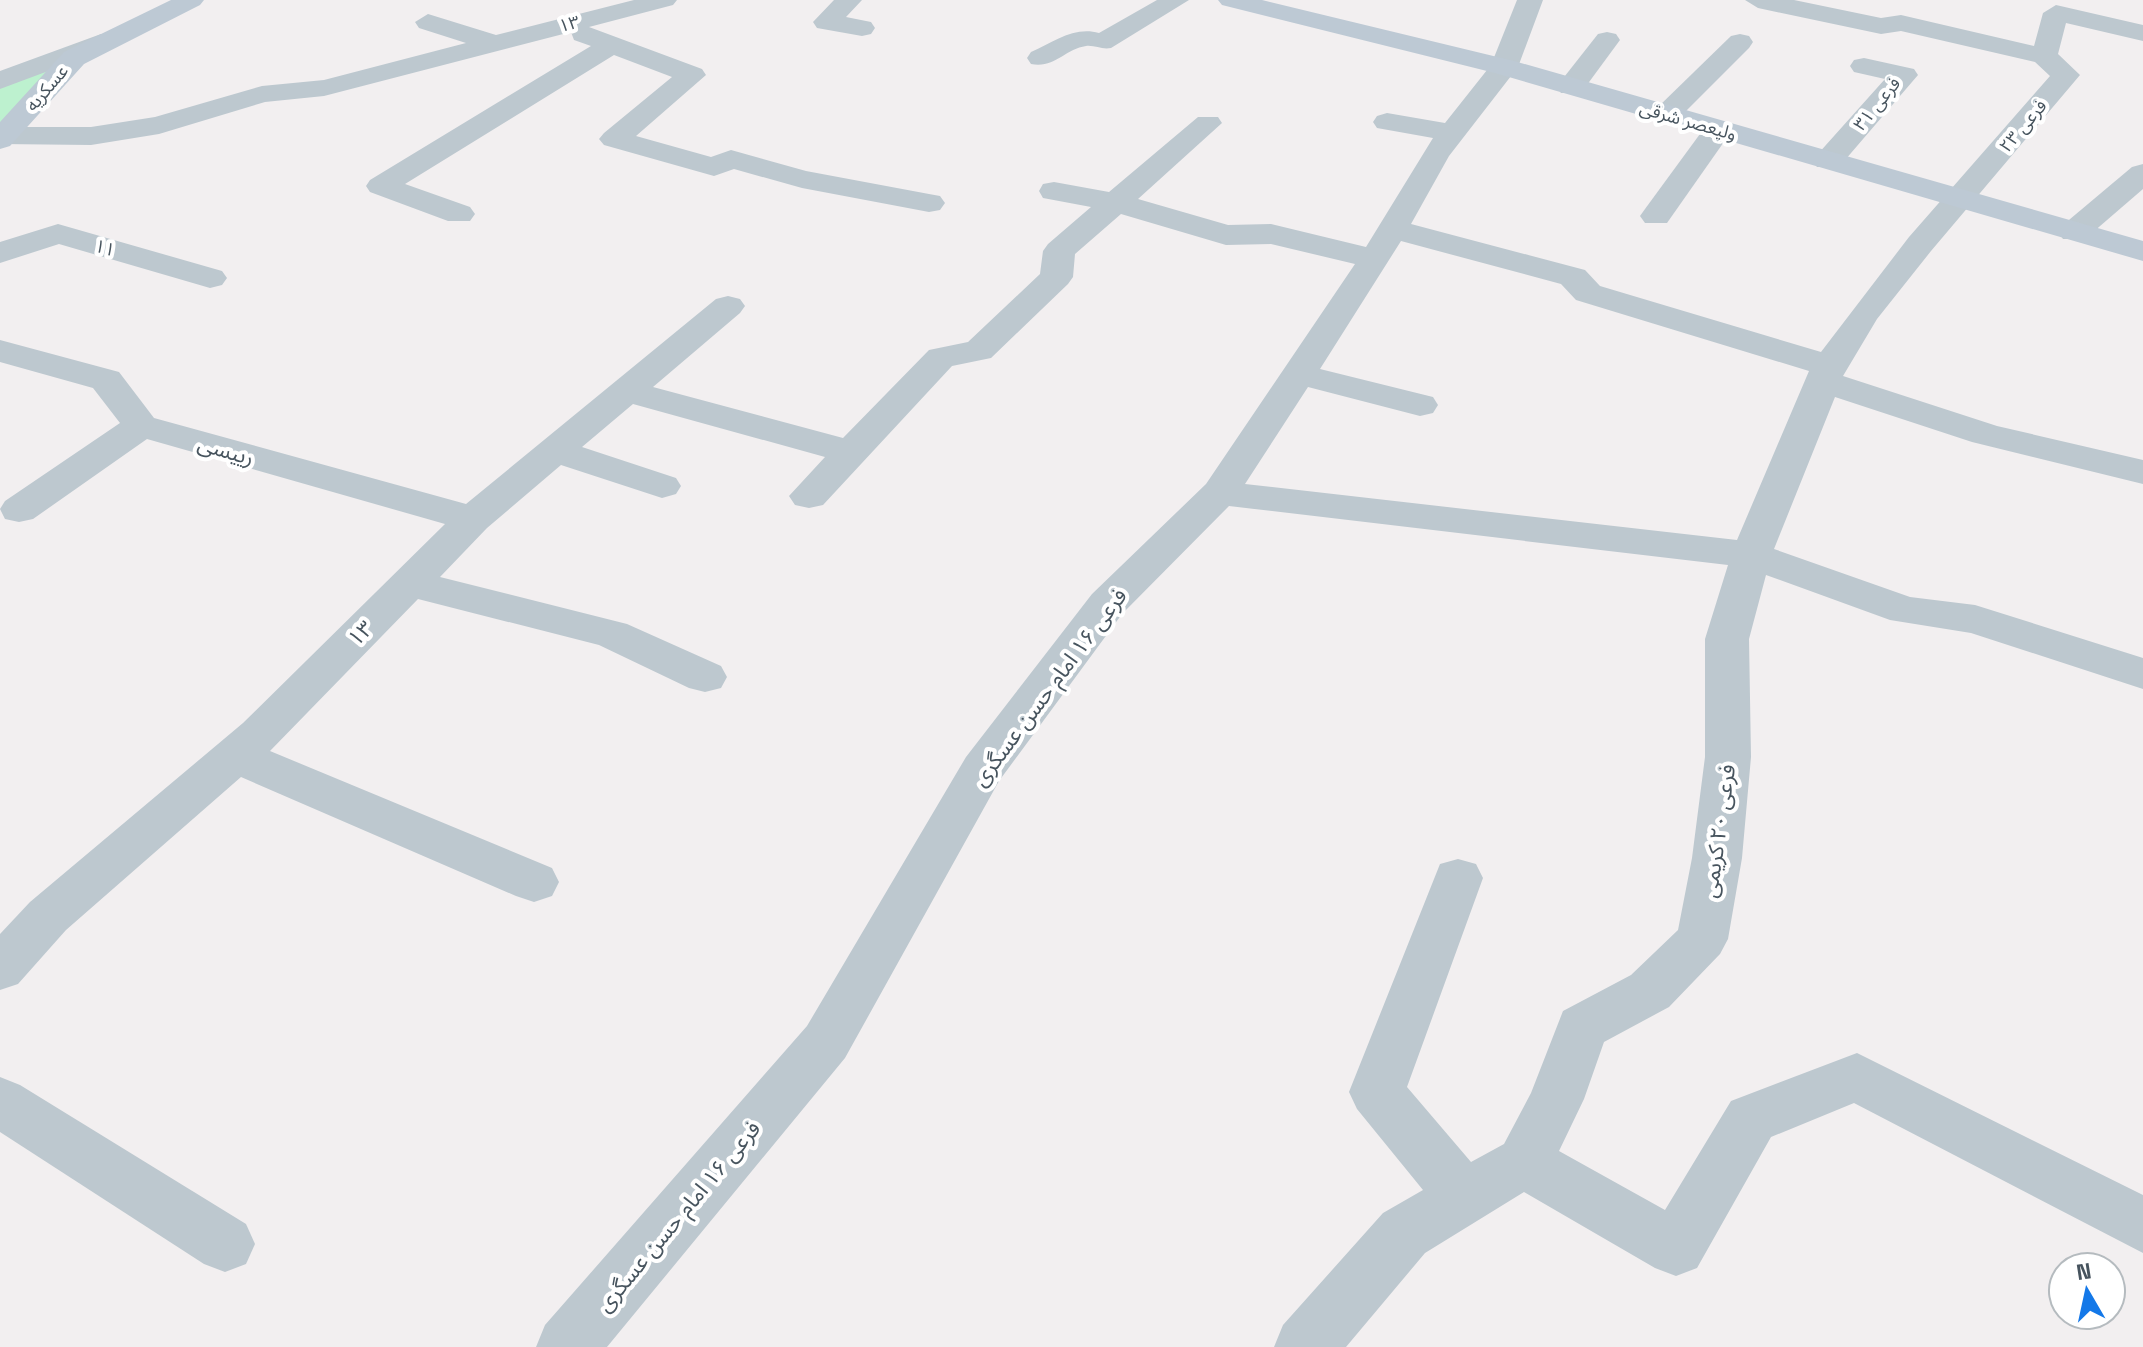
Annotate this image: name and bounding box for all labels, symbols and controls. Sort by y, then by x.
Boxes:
street label: ۱۳ [556,10,582,37]
street label: عسکریه [20,60,73,116]
street label: فرعی ۳۱ [1848,72,1905,135]
street label: فرعی ۲۳ [1994,94,2051,157]
street label: ولیعصر شرقی [1637,96,1739,145]
street label: ۱۱ [92,234,118,261]
street label: رییسی [195,429,257,471]
street label: فرعی ۱۶ امام حسن عسگری [965,582,1135,793]
street label: ۱۳ [341,614,379,652]
street label: فرعی ۲۰ کریمی [1695,763,1741,899]
street label: فرعی ۱۶ امام حسن عسگری [590,1115,768,1319]
north arrow [2047,1251,2127,1331]
text: N [2074,1256,2093,1286]

